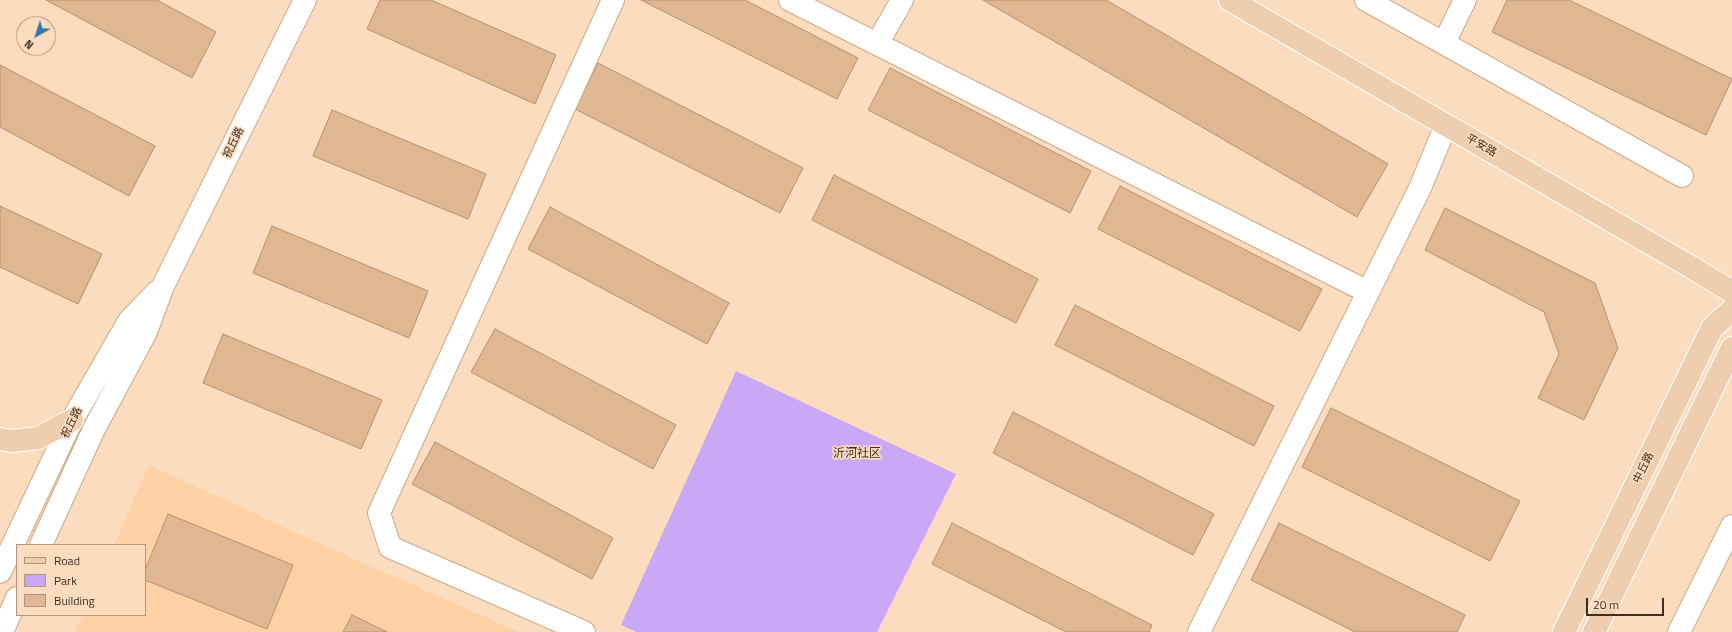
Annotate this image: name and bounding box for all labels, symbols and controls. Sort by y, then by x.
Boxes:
north arrow [16,16,56,56]
text: N [21,36,37,53]
street label: 祝丘路 [221,125,247,161]
street label: 平安路 [1463,132,1499,160]
street label: 祝丘路 [59,405,85,441]
district label: 沂河社区 [833,447,881,461]
street label: 中丘路 [1631,450,1657,486]
legend [16,544,146,616]
text: Road [54,551,80,570]
text: Park [54,571,77,590]
scale bar [1588,590,1666,616]
text: Building [54,591,95,610]
text: 20 m [1593,595,1619,614]

